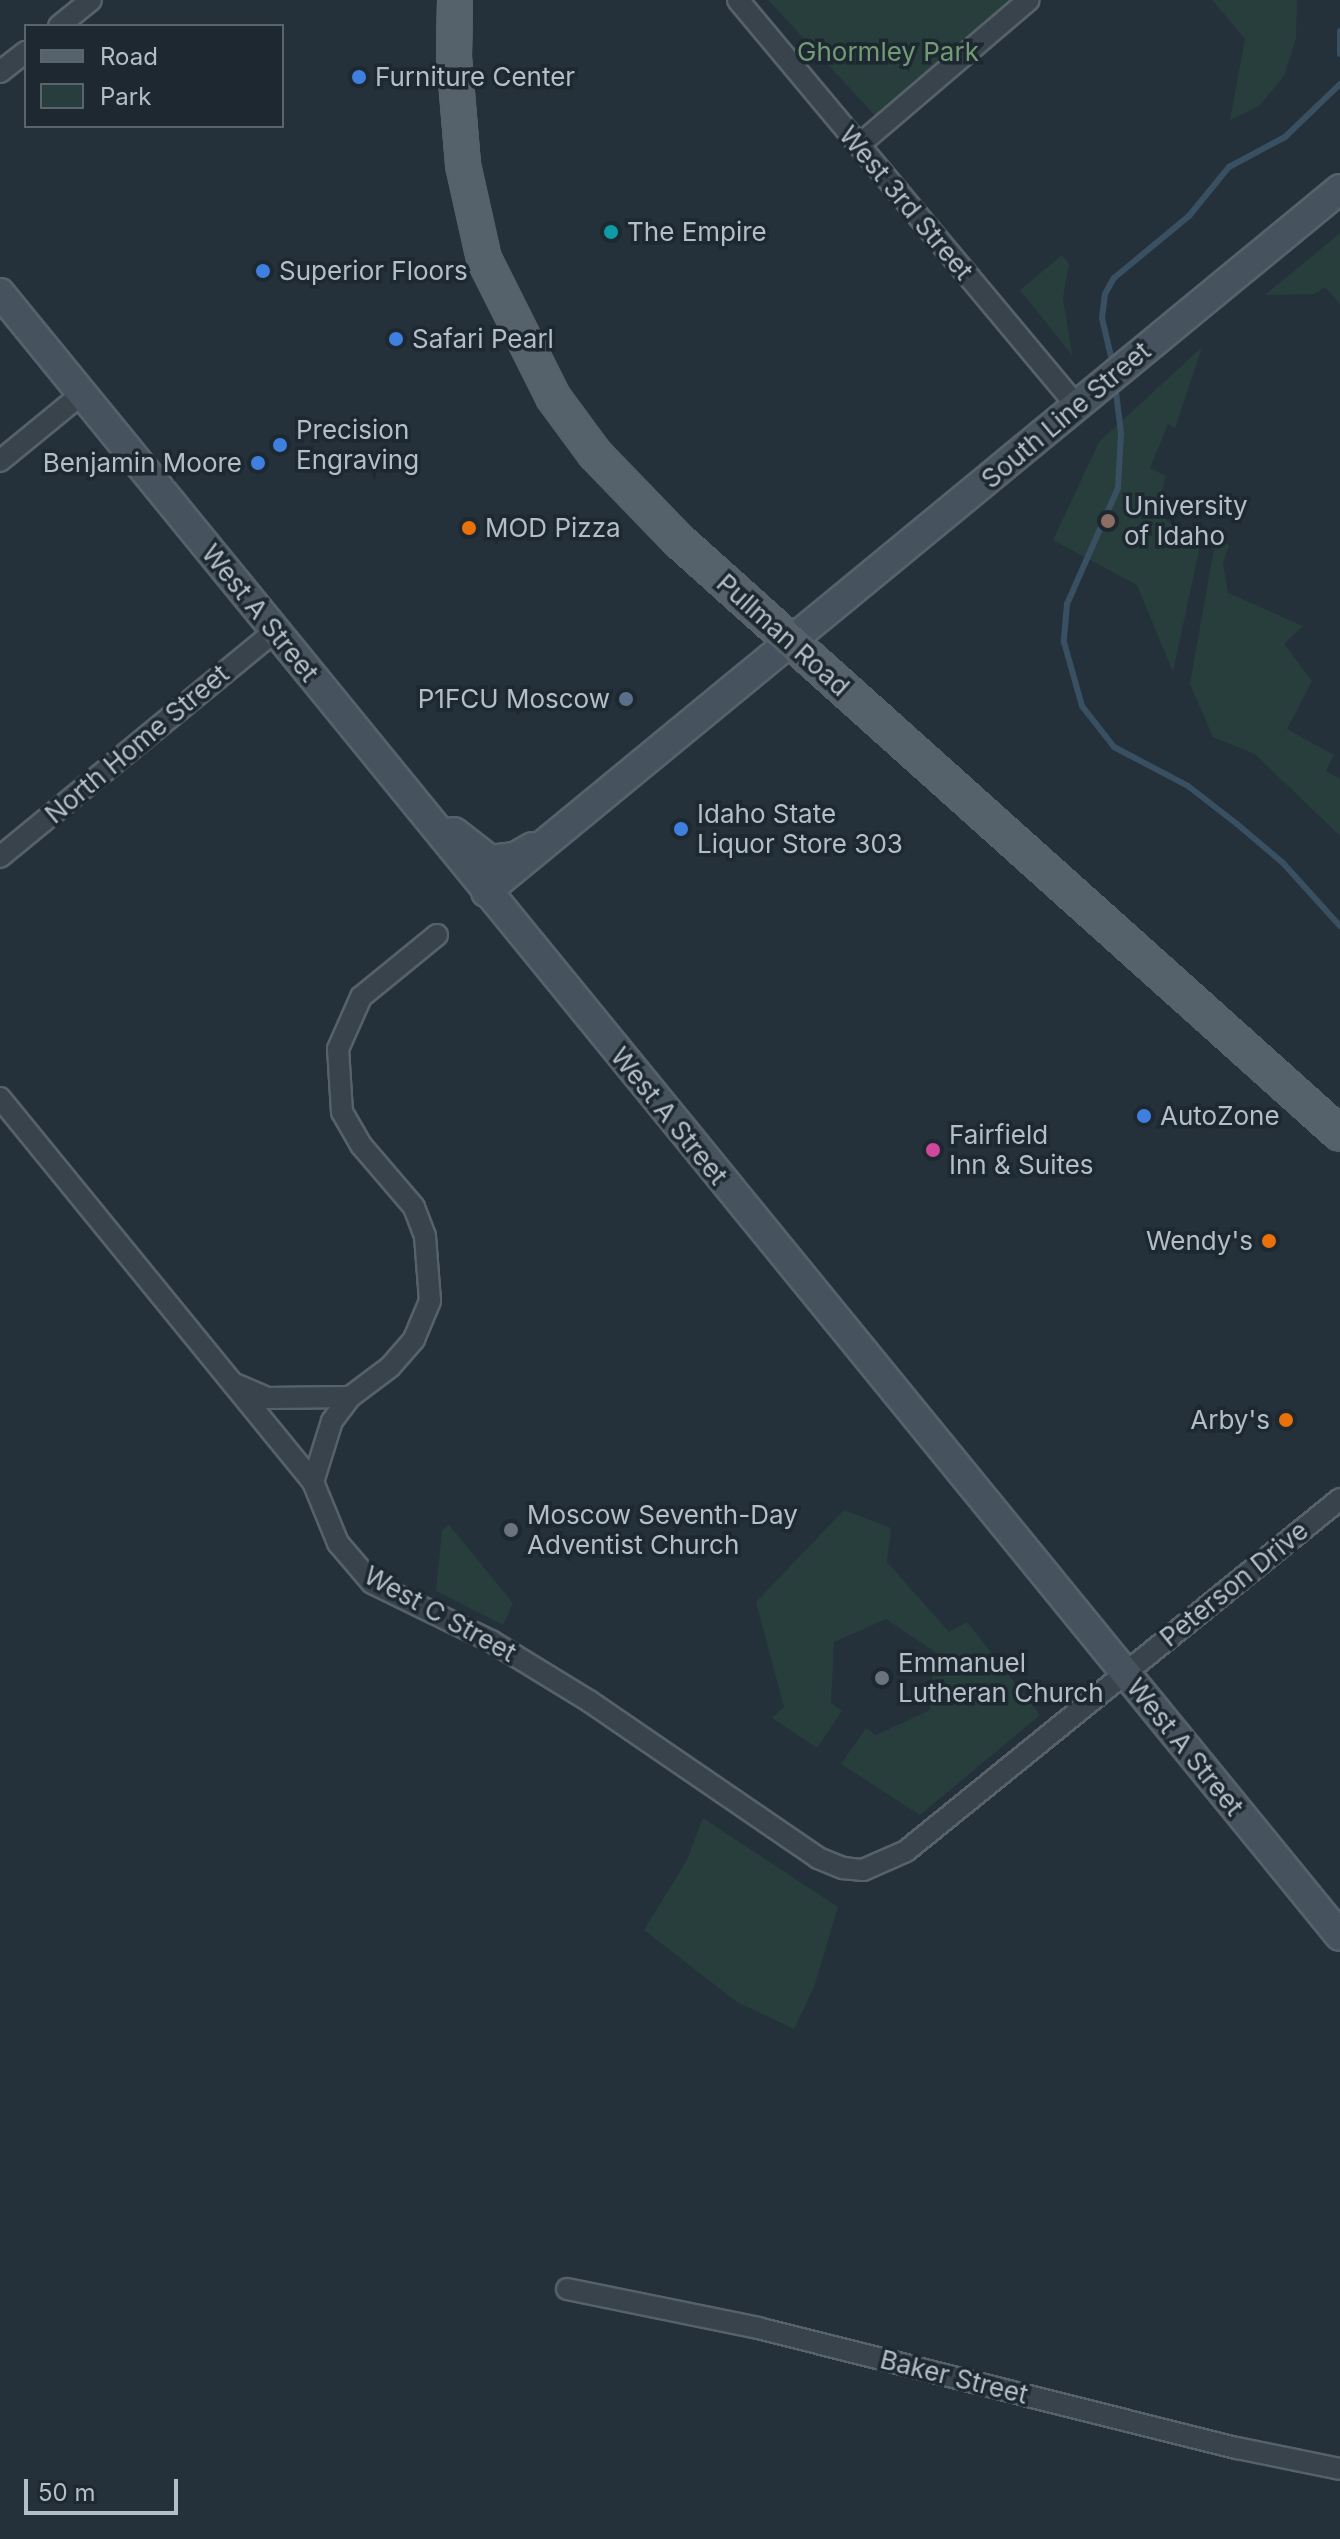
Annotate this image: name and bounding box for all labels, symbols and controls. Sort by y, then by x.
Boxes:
legend [24,24,284,128]
park label: Ghormley Park [797,36,979,68]
text: Road [100,42,158,71]
place label: Furniture Center [375,61,575,93]
marker: Furniture Center [350,68,368,86]
text: Park [100,82,151,111]
street label: West 3rd Street [833,120,979,286]
place label: The Empire [627,216,767,248]
marker: The Empire [602,223,620,241]
place label: Superior Floors [279,255,468,287]
marker: Superior Floors [254,262,272,280]
place label: Safari Pearl [412,323,554,355]
marker: Safari Pearl [387,330,405,348]
street label: South Line Street [975,335,1157,495]
place label: Precision Engraving [296,414,419,476]
marker: Precision Engraving [271,436,289,454]
place label: Benjamin Moore [43,447,242,479]
marker: Benjamin Moore [249,454,267,472]
place label: University of Idaho [1124,490,1248,552]
place label: MOD Pizza [485,512,621,544]
marker: University of Idaho [1099,512,1117,530]
marker: MOD Pizza [460,519,478,537]
street label: West A Street [195,538,325,688]
street label: Pullman Road [710,567,856,703]
street label: North Home Street [39,658,235,830]
place label: P1FCU Moscow [418,683,610,715]
marker: P1FCU Moscow [617,690,635,708]
place label: Idaho State Liquor Store 303 [697,798,903,860]
marker: Idaho State Liquor Store 303 [672,820,690,838]
street label: West A Street [604,1041,734,1191]
place label: AutoZone [1160,1100,1280,1132]
marker: AutoZone [1135,1107,1153,1125]
place label: Fairfield Inn & Suites [949,1119,1094,1180]
marker: Fairfield Inn & Suites [924,1141,942,1159]
place label: Wendy's [1146,1225,1253,1257]
marker: Wendy's [1260,1232,1278,1250]
place label: Arby's [1190,1404,1270,1436]
marker: Arby's [1277,1411,1295,1429]
place label: Moscow Seventh-Day Adventist Church [527,1499,798,1560]
street label: Peterson Drive [1154,1515,1314,1653]
marker: Moscow Seventh-Day Adventist Church [502,1521,520,1539]
street label: West C Street [359,1559,521,1669]
place label: Emmanuel Lutheran Church [898,1647,1103,1708]
marker: Emmanuel Lutheran Church [873,1669,891,1687]
street label: West A Street [1120,1672,1250,1822]
street label: Baker Street [877,2344,1031,2410]
scale bar [28,2463,182,2513]
text: 50 m [38,2478,96,2507]

